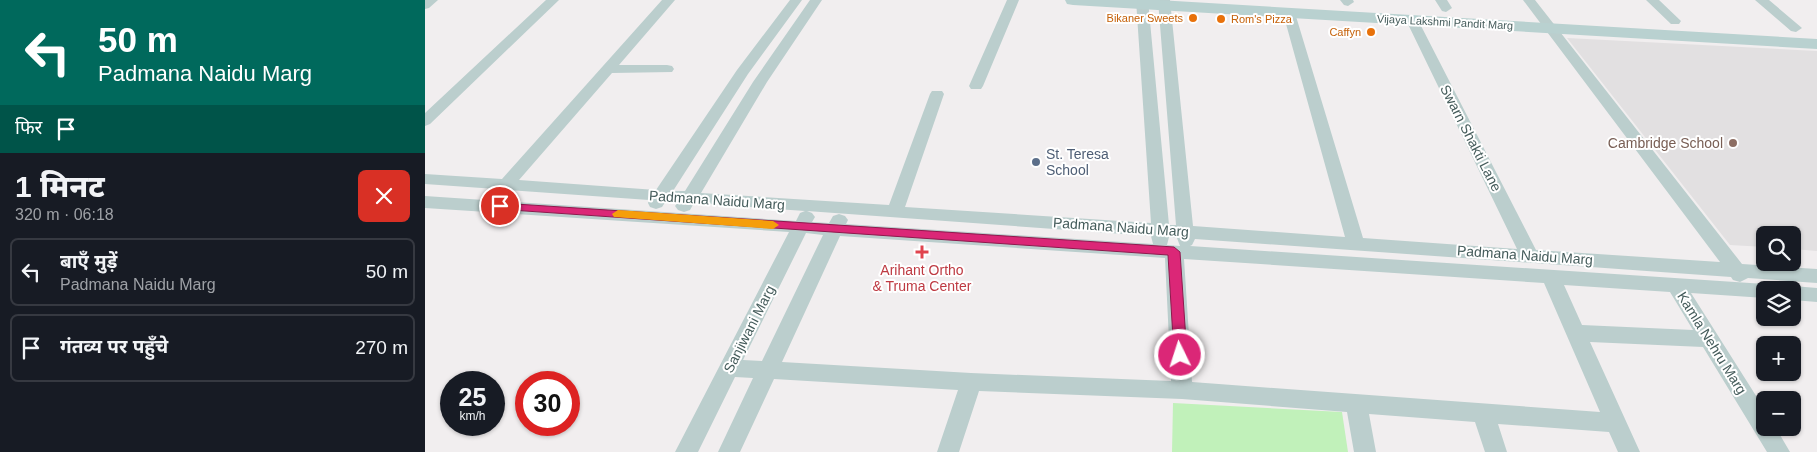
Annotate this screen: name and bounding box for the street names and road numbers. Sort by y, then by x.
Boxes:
street label: Vijaya Lakshmi Pandit Marg [1377,12,1513,32]
street label: Swarn Shakti Lane [1437,82,1505,194]
street label: Padmana Naidu Marg [649,187,785,213]
street label: Padmana Naidu Marg [1053,214,1189,240]
street label: Padmana Naidu Marg [1457,242,1593,268]
street label: Sanjiwani Marg [720,283,778,375]
street label: Kamla Nehru Marg [1674,289,1750,397]

